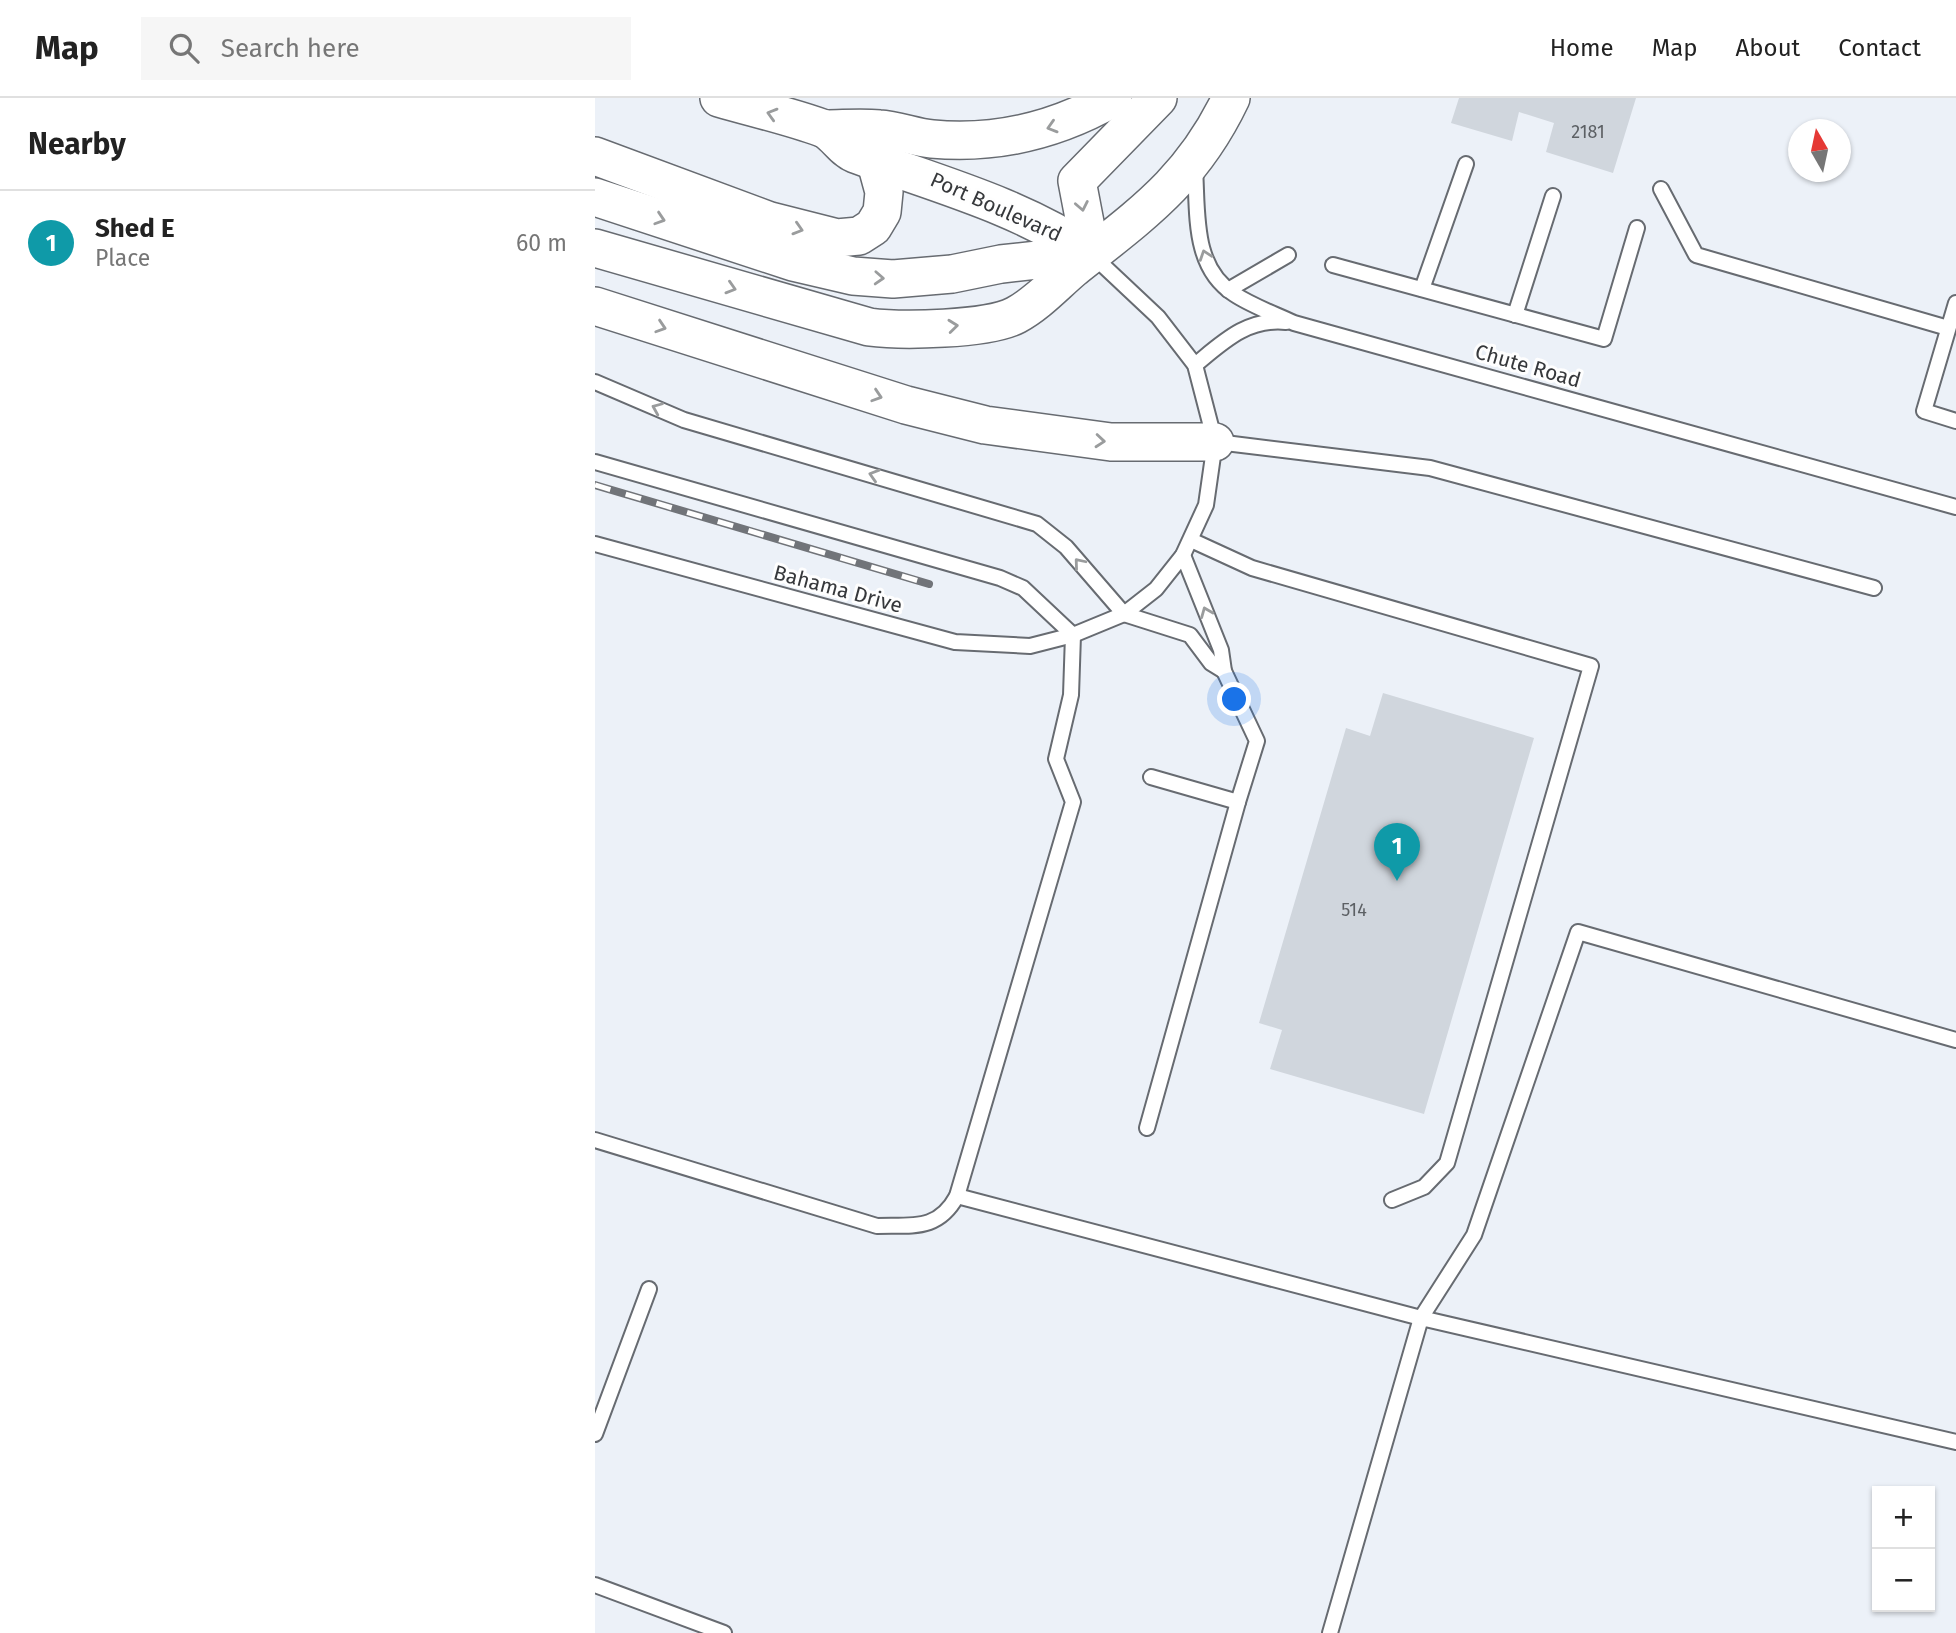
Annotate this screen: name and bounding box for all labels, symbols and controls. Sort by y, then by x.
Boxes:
search box [141,17,631,80]
text: Map [35,28,99,68]
icon: search [165,29,203,67]
text: Search here [221,33,360,64]
text: Home [1550,34,1614,62]
text: Map [1652,34,1698,62]
text: About [1736,34,1800,62]
text: Contact [1838,34,1921,62]
one-way arrow [766,107,778,122]
one-way arrow [1046,119,1058,133]
north arrow [1788,119,1851,182]
house number: 2181 [1571,121,1605,143]
text: Nearby [28,126,126,162]
street label: Port Boulevard [926,166,1066,248]
one-way arrow [1073,200,1088,212]
one-way arrow [654,210,666,225]
text: Shed E [95,213,175,244]
one-way arrow [792,221,804,236]
text: 1 [46,229,56,257]
text: 60 m [516,229,567,257]
text: Place [95,244,150,272]
one-way arrow [1199,249,1213,261]
one-way arrow [873,270,884,285]
one-way arrow [725,279,737,294]
one-way arrow [947,318,959,333]
one-way arrow [654,319,666,334]
street label: Chute Road [1472,339,1584,393]
one-way arrow [871,388,883,403]
one-way arrow [652,402,665,416]
one-way arrow [1095,433,1106,448]
one-way arrow [869,469,881,484]
one-way arrow [1075,558,1087,571]
street label: Bahama Drive [771,559,905,619]
one-way arrow [1201,607,1215,619]
your location [1217,682,1251,716]
pin: 1 [1374,823,1420,881]
house number: 514 [1341,899,1367,921]
map controls [1872,1486,1935,1612]
button: + [1872,1486,1935,1549]
button: − [1872,1549,1935,1612]

